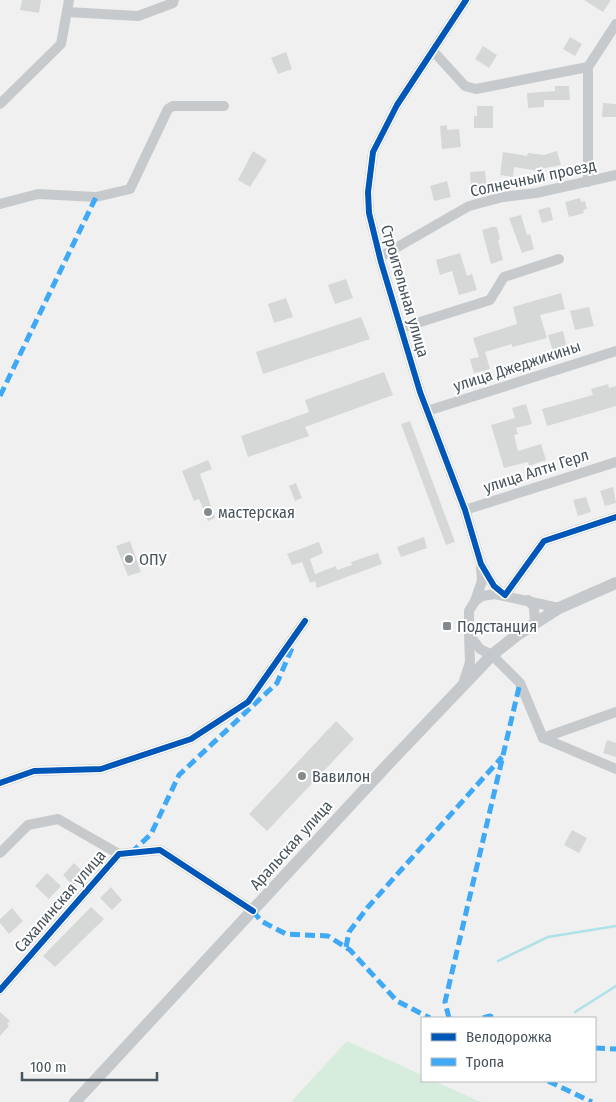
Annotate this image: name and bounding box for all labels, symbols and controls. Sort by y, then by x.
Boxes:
street label: Солнечный проезд [468,155,598,201]
street label: Строительная улица [377,223,433,360]
street label: улица Джеджикины [451,336,583,396]
street label: улица Алтн Герл [481,445,591,497]
place label: мастерская [218,503,295,522]
marker: мастерская [202,506,214,518]
place label: ОПУ [139,550,167,569]
marker: ОПУ [123,553,135,565]
place label: Подстанция [457,617,537,636]
marker: Подстанция [441,620,453,632]
place label: Вавилон [312,767,370,786]
marker: Вавилон [296,770,308,782]
street label: Аральская улица [246,796,336,894]
street label: Сахалинская улица [10,846,110,956]
legend [421,1017,596,1082]
text: Велодорожка [466,1028,552,1046]
scale bar [22,1050,158,1082]
text: Тропа [466,1053,504,1071]
text: 100 m [30,1058,67,1076]

